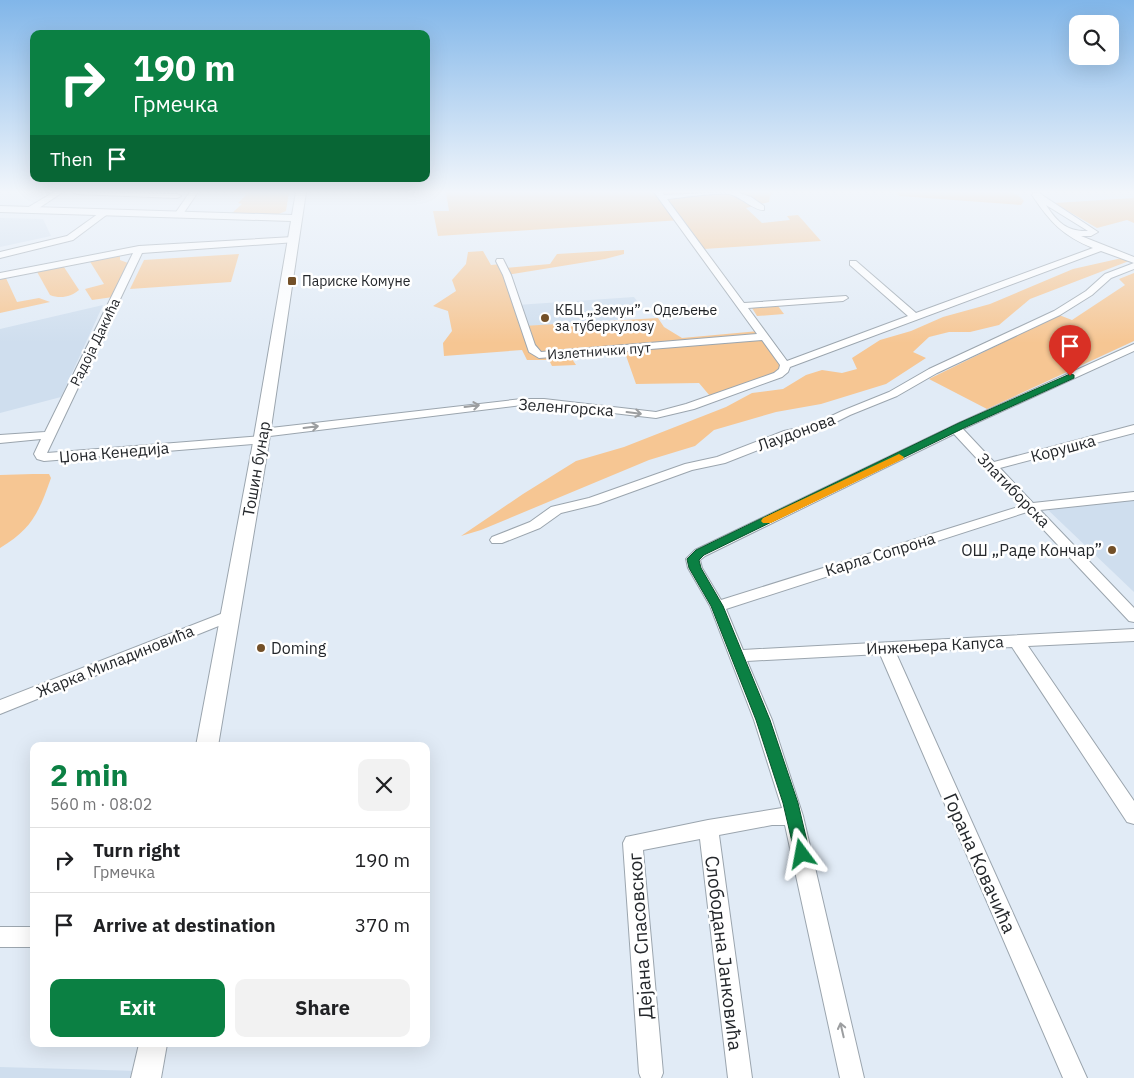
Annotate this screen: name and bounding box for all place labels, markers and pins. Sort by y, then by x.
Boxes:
place label: Париске Комуне [302,272,411,290]
marker: Париске Комуне [286,275,298,287]
place label: КБЦ „Земун” - Одељење за туберкулозу [555,301,718,335]
marker: КБЦ „Земун” - Одељење за туберкулозу [539,312,551,324]
pin [1049,325,1091,376]
place label: ОШ „Раде Кончар” [961,540,1102,560]
marker: ОШ „Раде Кончар” [1106,544,1118,556]
place label: Doming [271,638,327,658]
marker: Doming [255,642,267,654]

